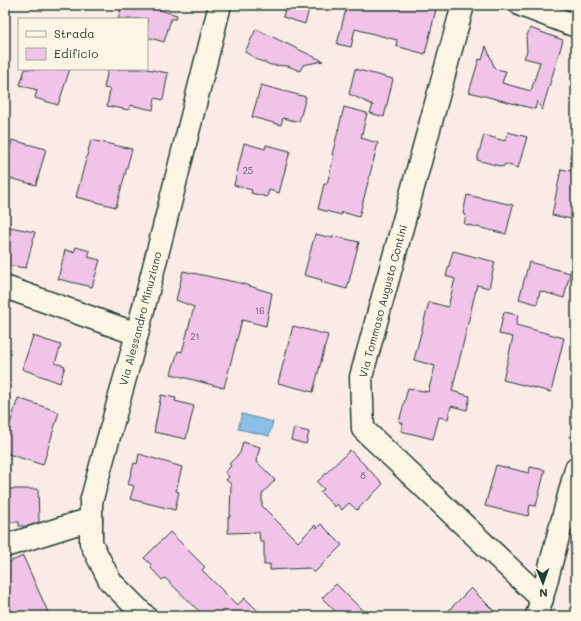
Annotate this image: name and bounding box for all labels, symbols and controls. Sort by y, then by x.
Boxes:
legend [18,18,148,70]
text: Strada [54,25,95,41]
text: Edificio [54,45,98,61]
house number: 25 [243,165,253,176]
street label: Via Tommaso Augusto Contini [355,223,410,379]
street label: Via Alessandro Minuziano [115,250,165,387]
house number: 16 [255,305,265,316]
house number: 21 [190,331,200,342]
house number: 8 [360,470,366,481]
north arrow [523,563,563,603]
text: N [539,586,548,601]

